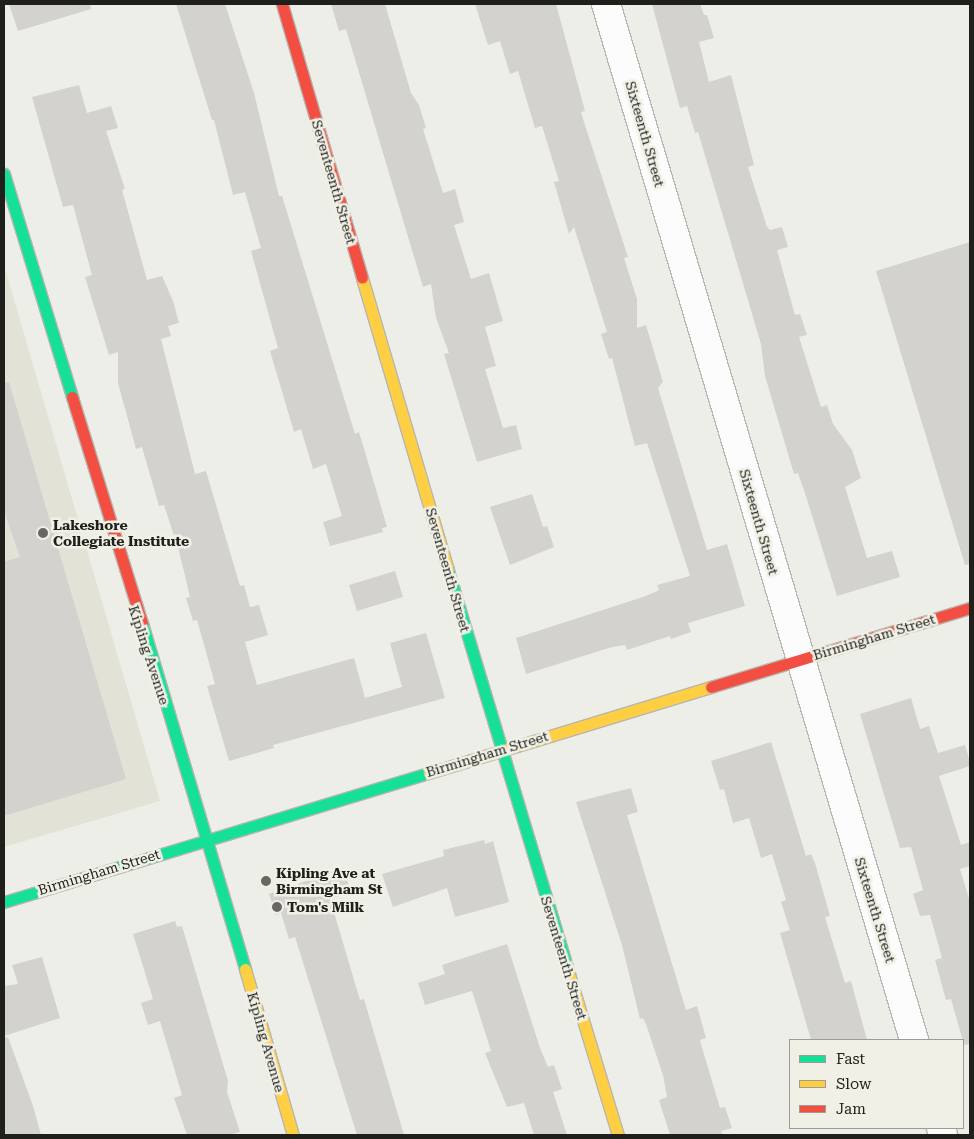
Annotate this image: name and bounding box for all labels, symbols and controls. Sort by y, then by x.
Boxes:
street label: Sixteenth Street [622,79,668,189]
street label: Seventeenth Street [308,118,360,246]
street label: Sixteenth Street [736,467,782,577]
street label: Seventeenth Street [422,506,474,634]
place label: Lakeshore Collegiate Institute [53,517,189,550]
marker: Lakeshore Collegiate Institute [37,527,49,539]
street label: Kipling Avenue [125,603,173,707]
street label: Birmingham Street [811,610,937,664]
street label: Birmingham Street [424,727,550,781]
street label: Birmingham Street [36,845,162,899]
street label: Sixteenth Street [851,855,899,965]
place label: Kipling Ave at Birmingham St [276,865,382,898]
marker: Kipling Ave at Birmingham St [260,875,272,887]
street label: Seventeenth Street [537,894,591,1022]
place label: Tom's Milk [287,899,364,915]
marker: Tom's Milk [271,901,283,913]
street label: Kipling Avenue [244,990,288,1094]
legend [789,1039,964,1129]
text: Fast [836,1050,865,1068]
text: Slow [836,1075,871,1093]
text: Jam [836,1100,866,1118]

